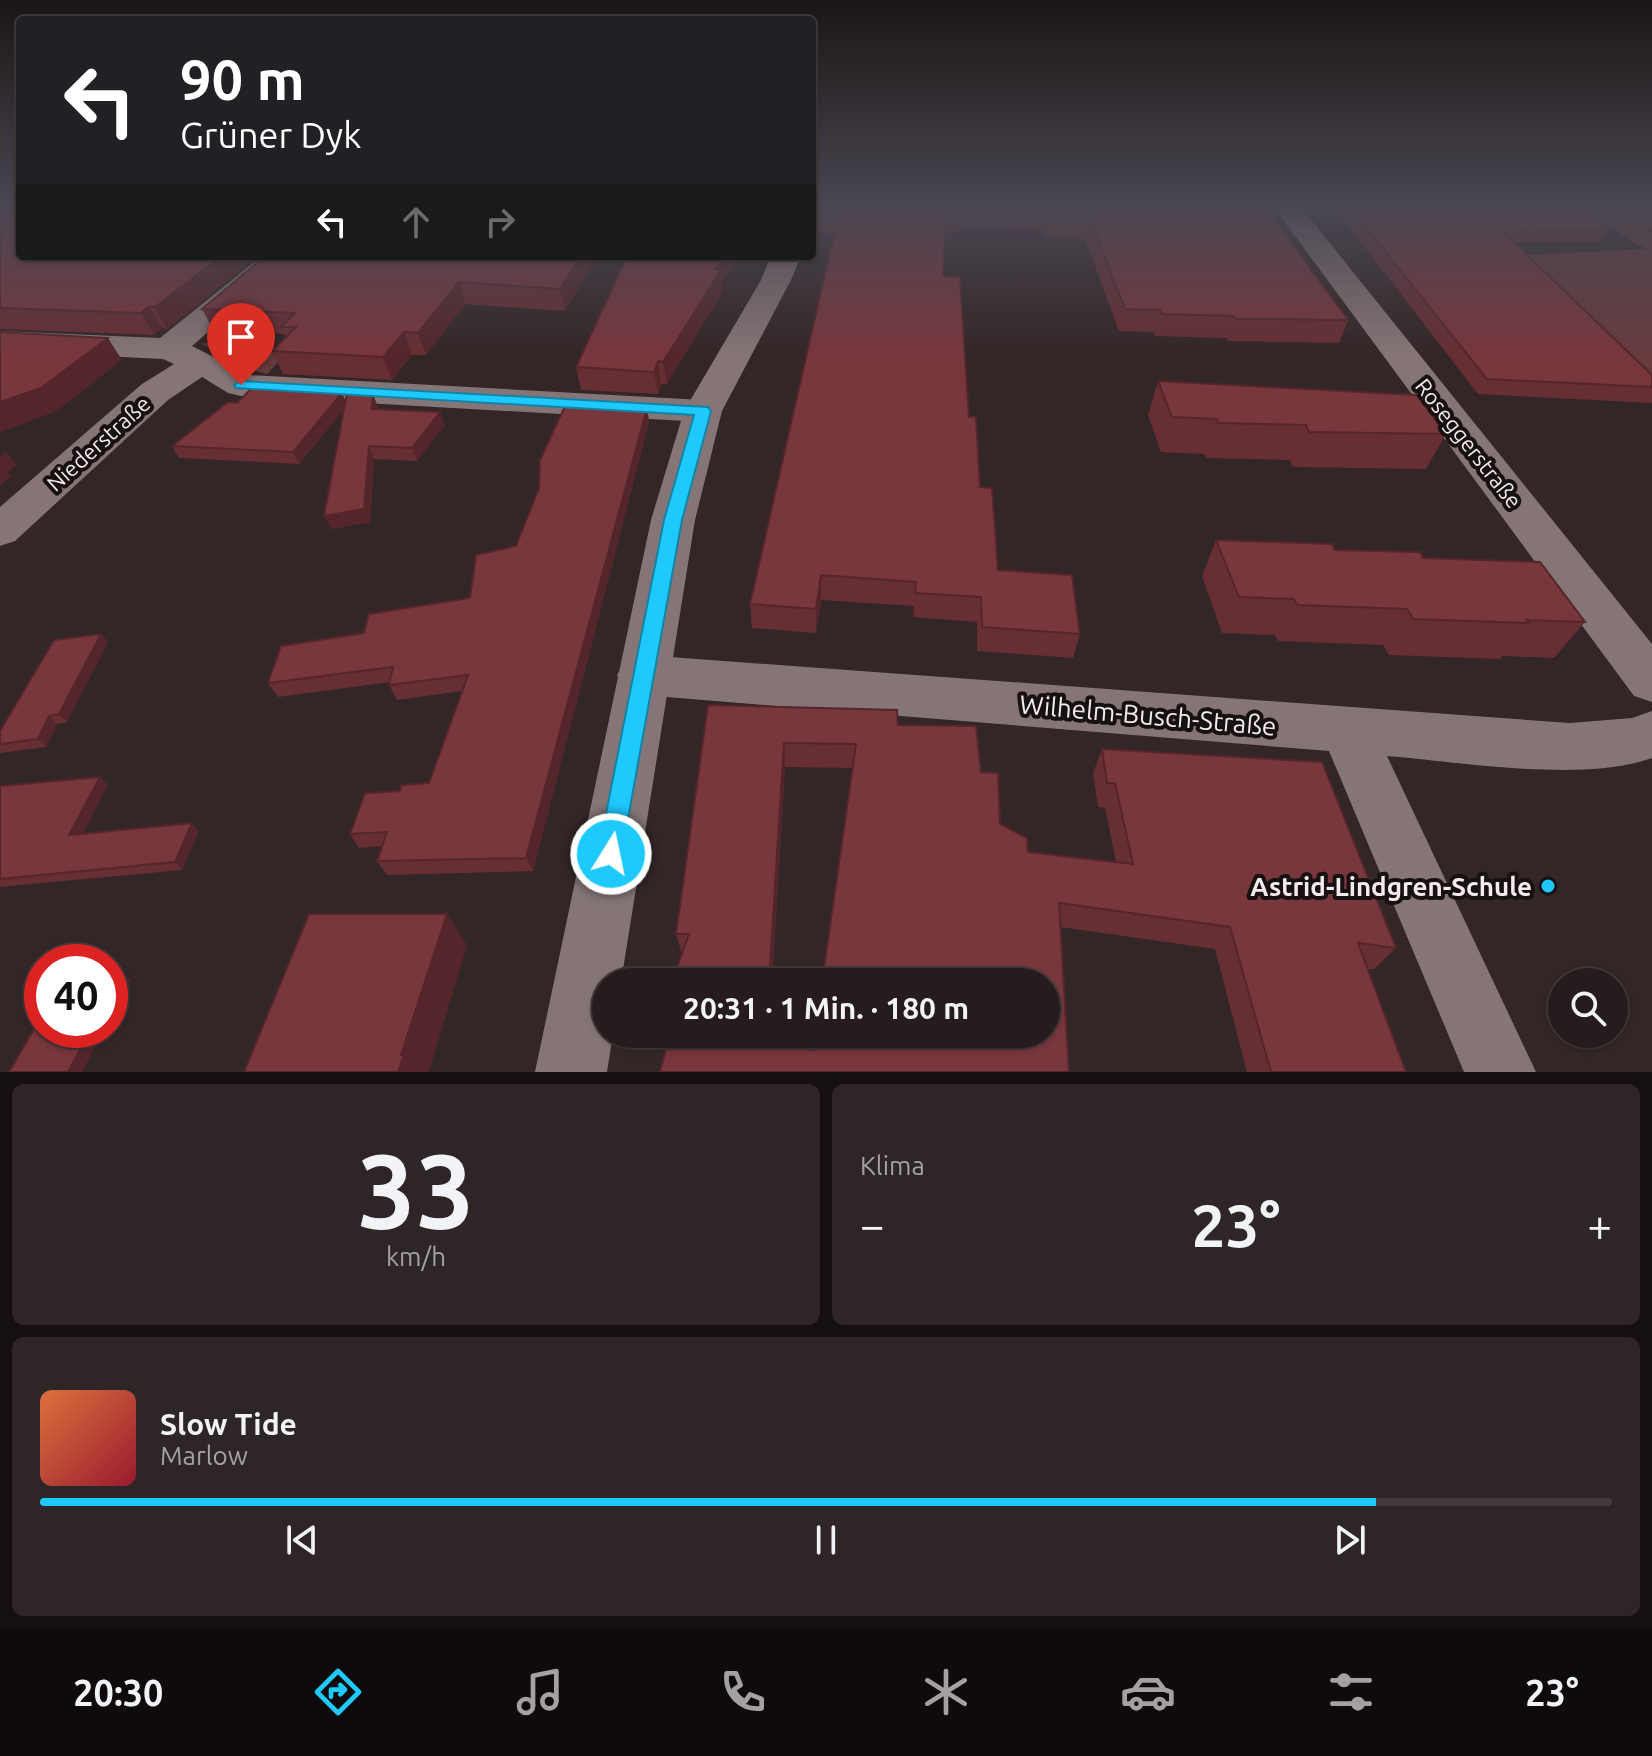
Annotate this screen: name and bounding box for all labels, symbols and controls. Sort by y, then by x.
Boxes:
icon: left [48,48,152,152]
text: 90 m [180,48,305,111]
text: Grüner Dyk [180,114,361,155]
icon: left [310,200,354,244]
icon: ahead [394,200,438,244]
icon: right [478,200,522,244]
pin [207,303,275,385]
icon: arrive [219,315,263,359]
street label: Roseggerstraße [1411,373,1527,513]
street label: Niederstraße [41,390,155,496]
street label: Wilhelm-Busch-Straße [1018,689,1278,741]
position arrow [569,812,653,896]
place label: Astrid-Lindgren-Schule [1250,872,1532,901]
marker: Astrid-Lindgren-Schule [1539,877,1557,895]
speed limit sign: 40 [24,944,128,1048]
map controls [1548,968,1628,1048]
button: search [1548,968,1628,1048]
text: 20:31 · 1 Min. · 180 m [683,991,969,1025]
text: 33 [357,1131,475,1248]
text: Klima [860,1151,925,1180]
text: 23° [1192,1191,1280,1258]
text: − [860,1200,885,1249]
text: + [1587,1200,1612,1249]
text: km/h [386,1242,446,1271]
text: Slow Tide [160,1407,297,1441]
text: Marlow [160,1441,248,1470]
icon: previous [280,1518,324,1562]
icon: pause [804,1518,848,1562]
icon: next [1328,1518,1372,1562]
icon: directions [310,1664,366,1720]
icon: music [512,1664,568,1720]
icon: phone [715,1664,771,1720]
icon: climate [918,1664,974,1720]
icon: car [1120,1664,1176,1720]
icon: filters [1323,1664,1379,1720]
text: 20:30 [73,1672,163,1713]
text: 23° [1525,1672,1579,1713]

